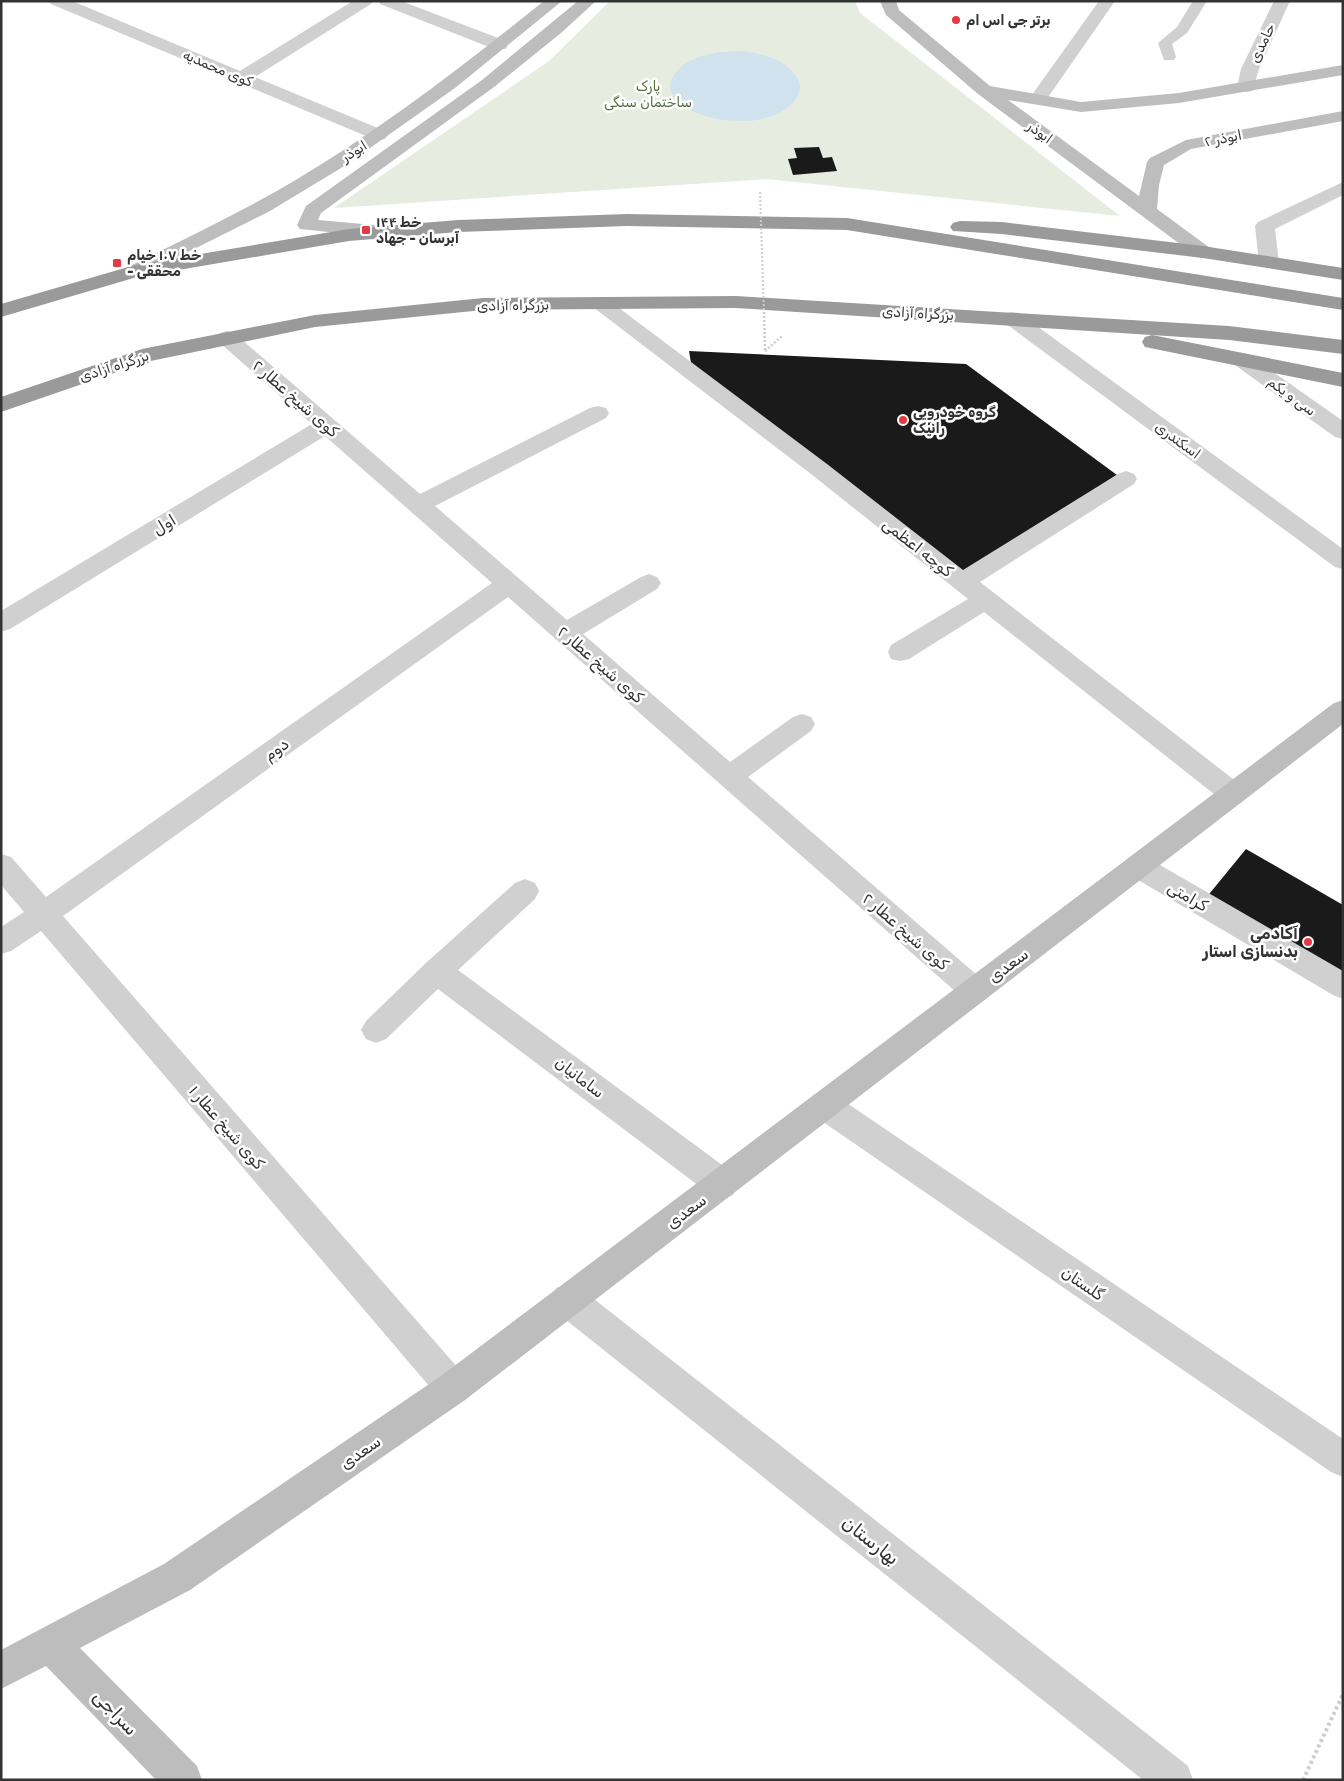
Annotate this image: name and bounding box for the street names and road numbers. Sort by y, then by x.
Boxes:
street label: حامدی [1246,21,1279,66]
street label: کوی محمدیه [180,46,256,91]
street label: ابوذر [1023,117,1056,147]
street label: ابوذر ۲ [1203,127,1243,150]
street label: ابوذر [337,137,370,166]
street label: بزرگراه آزادی [477,296,549,315]
street label: بزرگراه آزادی [882,303,954,324]
street label: بزرگراه آزادی [77,347,151,386]
street label: کوی شیخ عطار ۲ [247,356,343,443]
street label: سی و یکم [1264,373,1319,419]
street label: اسکندری [1152,418,1204,463]
street label: اول [149,510,180,540]
street label: کوچه اعظمی [878,514,957,582]
street label: کوی شیخ عطار ۲ [552,622,648,709]
street label: دوم [260,734,293,765]
street label: کرامتی [1164,877,1212,917]
street label: کوی شیخ عطار ۲ [857,889,953,976]
street label: سعدی [984,944,1032,987]
street label: سامانیان [551,1053,608,1102]
street label: کوی شیخ عطار ۱ [184,1081,269,1175]
street label: سعدی [662,1190,710,1233]
street label: گلستان [1058,1262,1108,1305]
street label: سعدی [336,1432,384,1473]
street label: بهارستان [837,1511,904,1570]
street label: سراجی [88,1685,143,1740]

